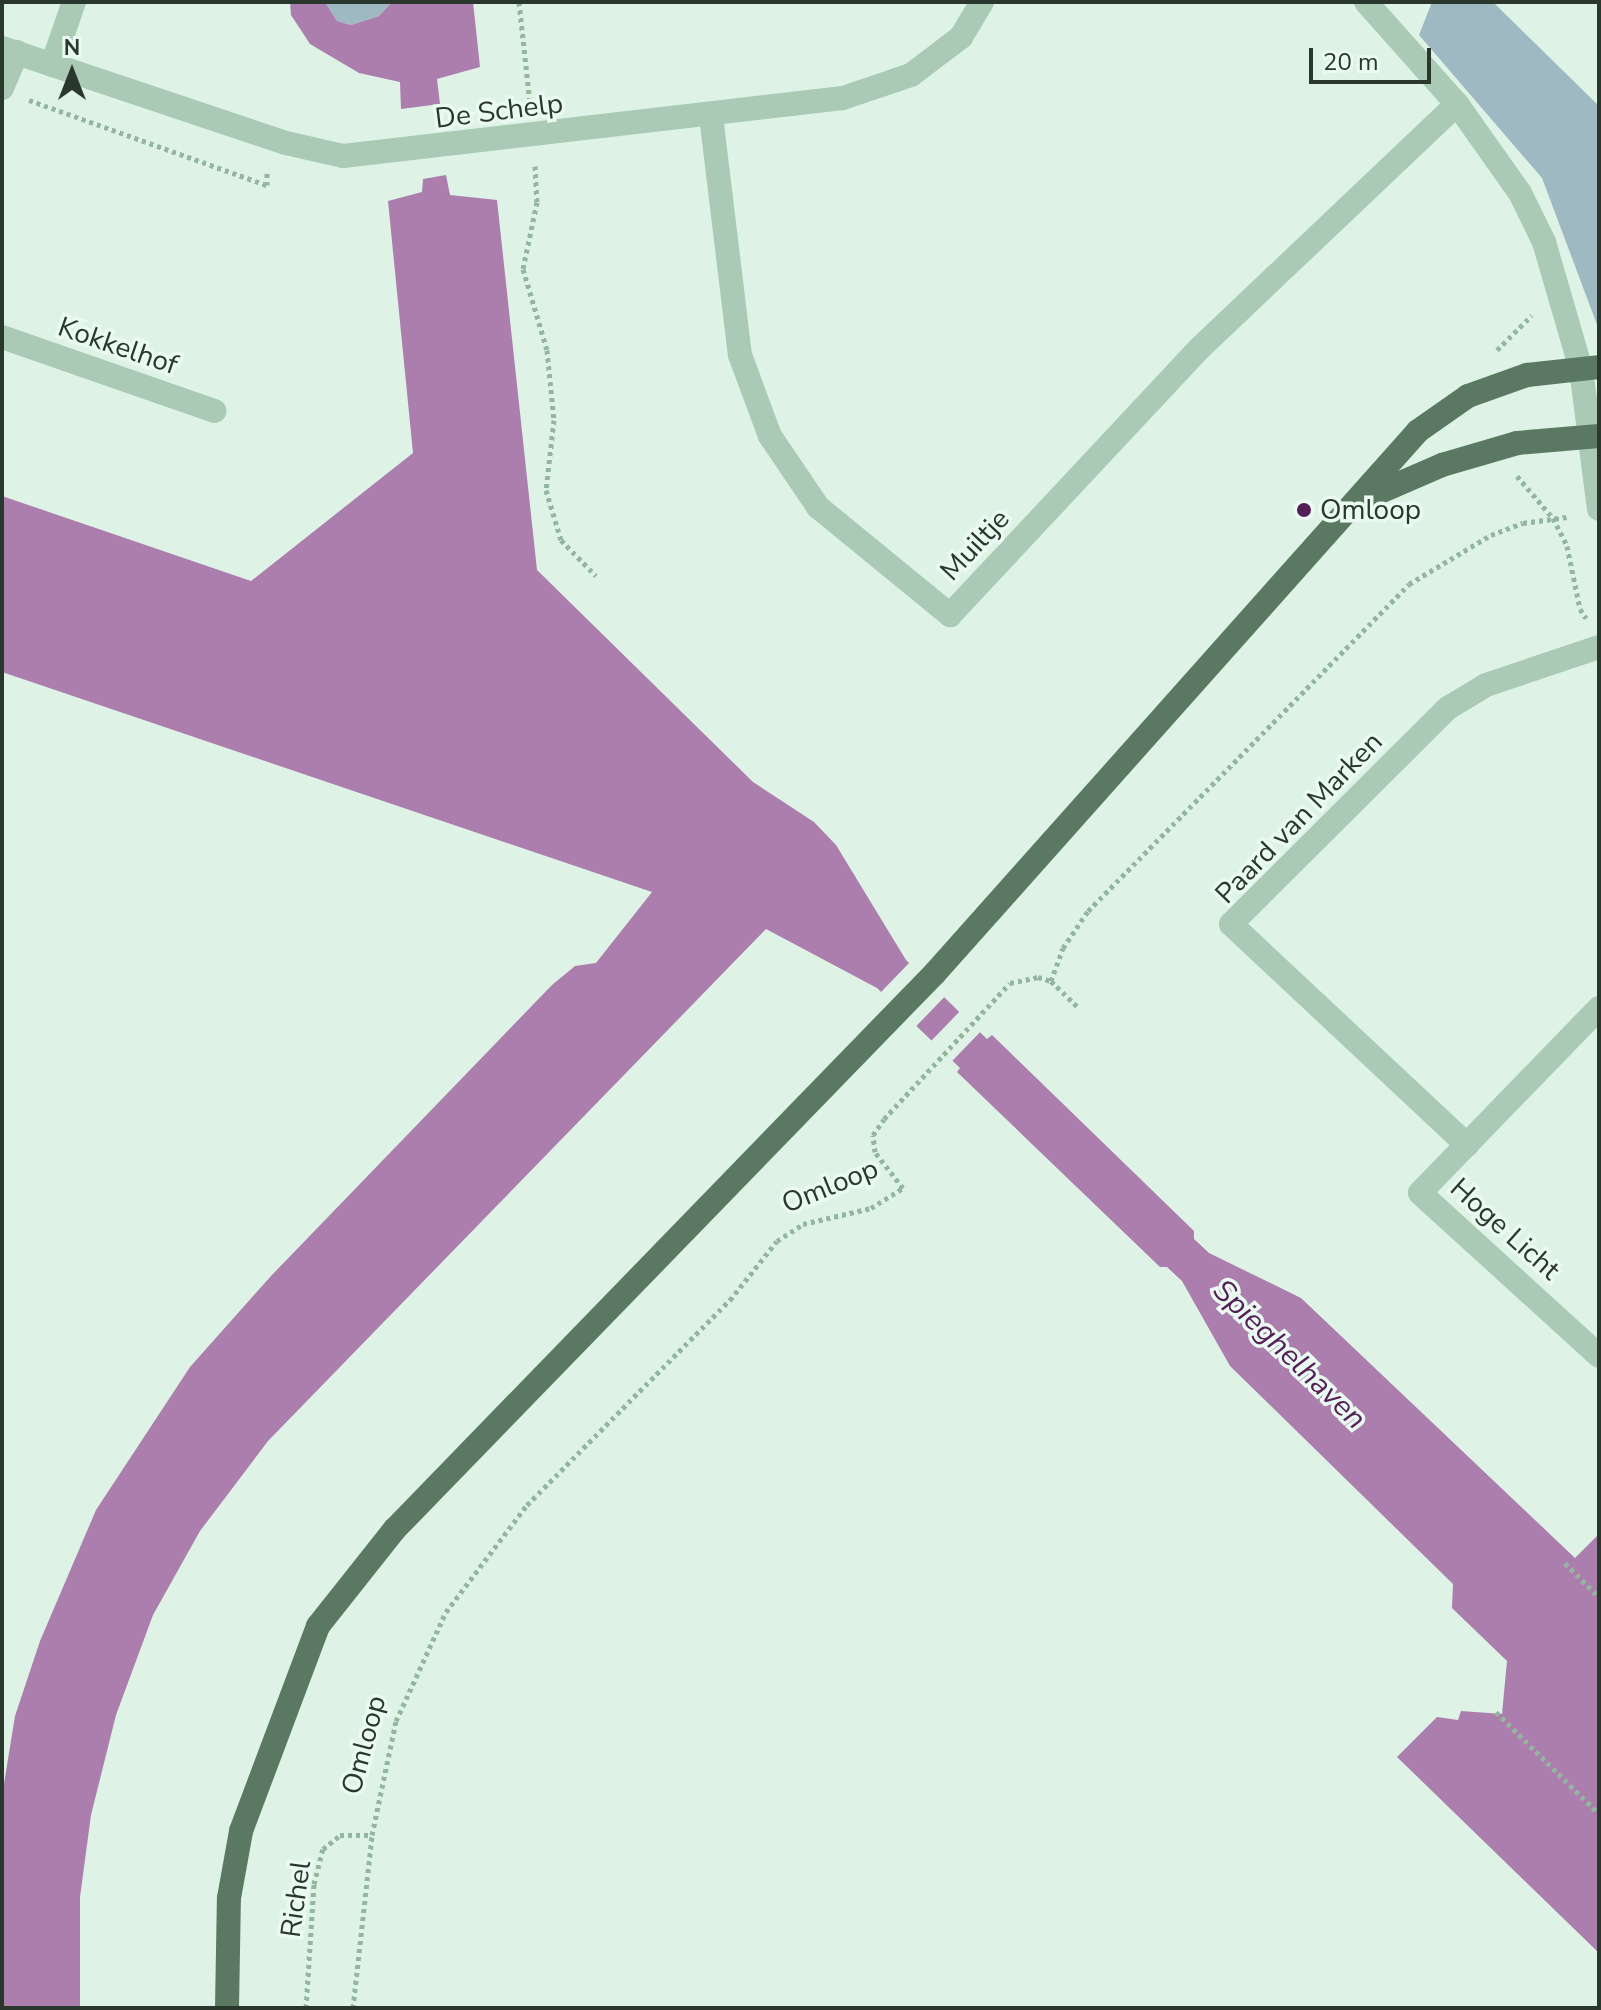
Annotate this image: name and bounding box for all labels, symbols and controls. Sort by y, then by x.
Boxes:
north arrow [32,32,112,112]
scale bar [1313,32,1435,82]
text: N [64,33,80,63]
text: 20 m [1323,46,1379,78]
street label: De Schelp [433,86,565,136]
street label: Kokkelhof [54,310,182,382]
place label: Omloop [1320,493,1421,527]
marker: Omloop [1295,501,1313,519]
street label: Muiltje [934,502,1016,588]
street label: Paard van Marken [1209,725,1389,911]
street label: Omloop [777,1151,883,1221]
street label: Hoge Licht [1443,1171,1567,1287]
water label: Spieghelhaven [1205,1273,1373,1437]
street label: Omloop [335,1692,393,1798]
street label: Richel [274,1858,318,1940]

